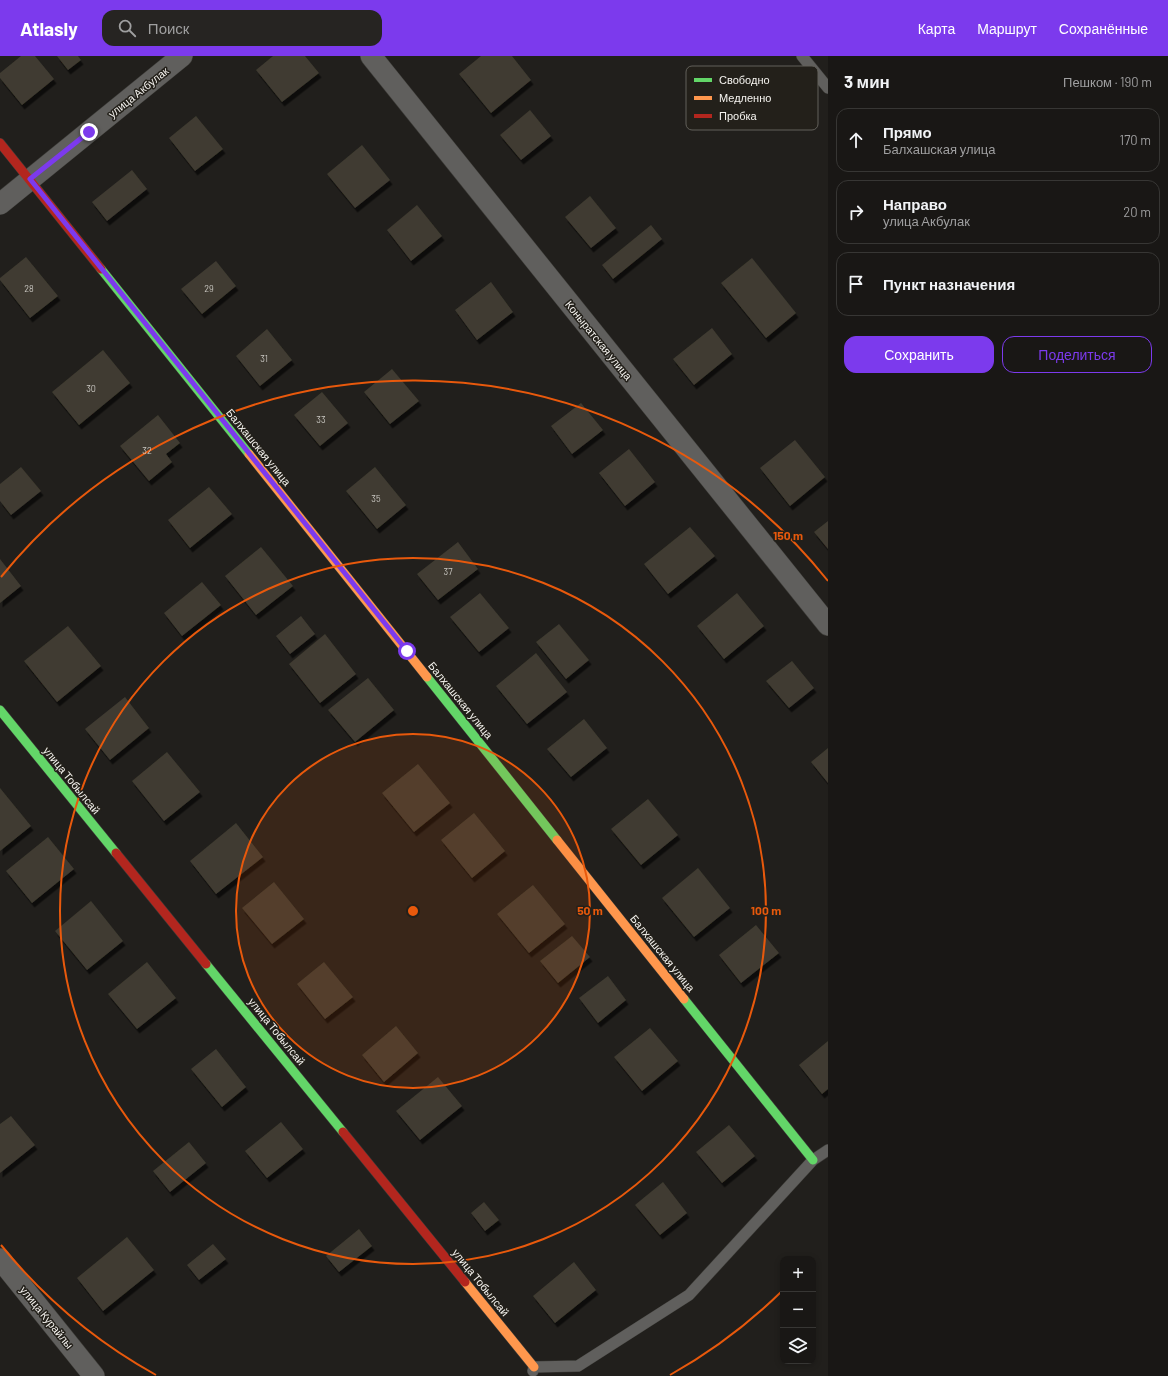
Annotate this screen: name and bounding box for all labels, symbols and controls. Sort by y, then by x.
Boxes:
search box [102,10,382,46]
text: Atlasly [20,17,78,40]
icon: search [116,17,138,39]
text: Поиск [148,19,189,37]
text: Карта [918,20,955,37]
text: Маршрут [977,20,1037,37]
text: Сохранённые [1059,20,1148,37]
street label: улица Акбулак [105,64,171,120]
legend [686,66,818,130]
text: 3 мин [844,71,890,91]
text: Свободно [719,73,770,86]
text: Пешком · 190 m [1063,74,1152,90]
text: Медленно [719,91,771,104]
text: Пробка [719,109,757,122]
route end [80,123,98,141]
text: Прямо [883,123,932,141]
icon: ahead [845,129,867,151]
text: 170 m [1120,132,1151,148]
text: Балхашская улица [883,141,995,157]
text: Направо [883,195,947,213]
icon: right [845,201,867,223]
text: 20 m [1123,204,1151,220]
text: улица Акбулак [883,213,970,229]
icon: arrive [845,273,867,295]
text: Пункт назначения [883,275,1015,293]
house number: 28 [24,283,34,294]
house number: 29 [204,283,214,294]
street label: Коныратская улица [563,298,636,383]
button: Сохранить [844,336,994,373]
button: Поделиться [1002,336,1152,373]
house number: 31 [260,353,268,364]
house number: 30 [86,383,96,394]
street label: Балхашская улица [224,406,295,489]
house number: 33 [316,414,326,425]
house number: 32 [142,445,152,456]
house number: 35 [371,493,381,504]
text: 150 m [773,528,803,542]
house number: 37 [444,566,453,577]
route start [398,642,416,660]
street label: Балхашская улица [426,659,497,742]
street label: улица Тобылсай [41,744,103,816]
text: 50 m [577,903,603,917]
text: 100 m [751,903,781,917]
centre of rings [406,904,420,918]
street label: Балхашская улица [628,912,699,995]
street label: улица Тобылсай [246,995,308,1067]
street label: улица Тобылсай [450,1246,512,1318]
map controls [780,1256,816,1364]
button: + [780,1256,816,1292]
street label: улица Курайлы [18,1283,76,1351]
button: − [780,1292,816,1328]
button: layers [780,1328,816,1364]

